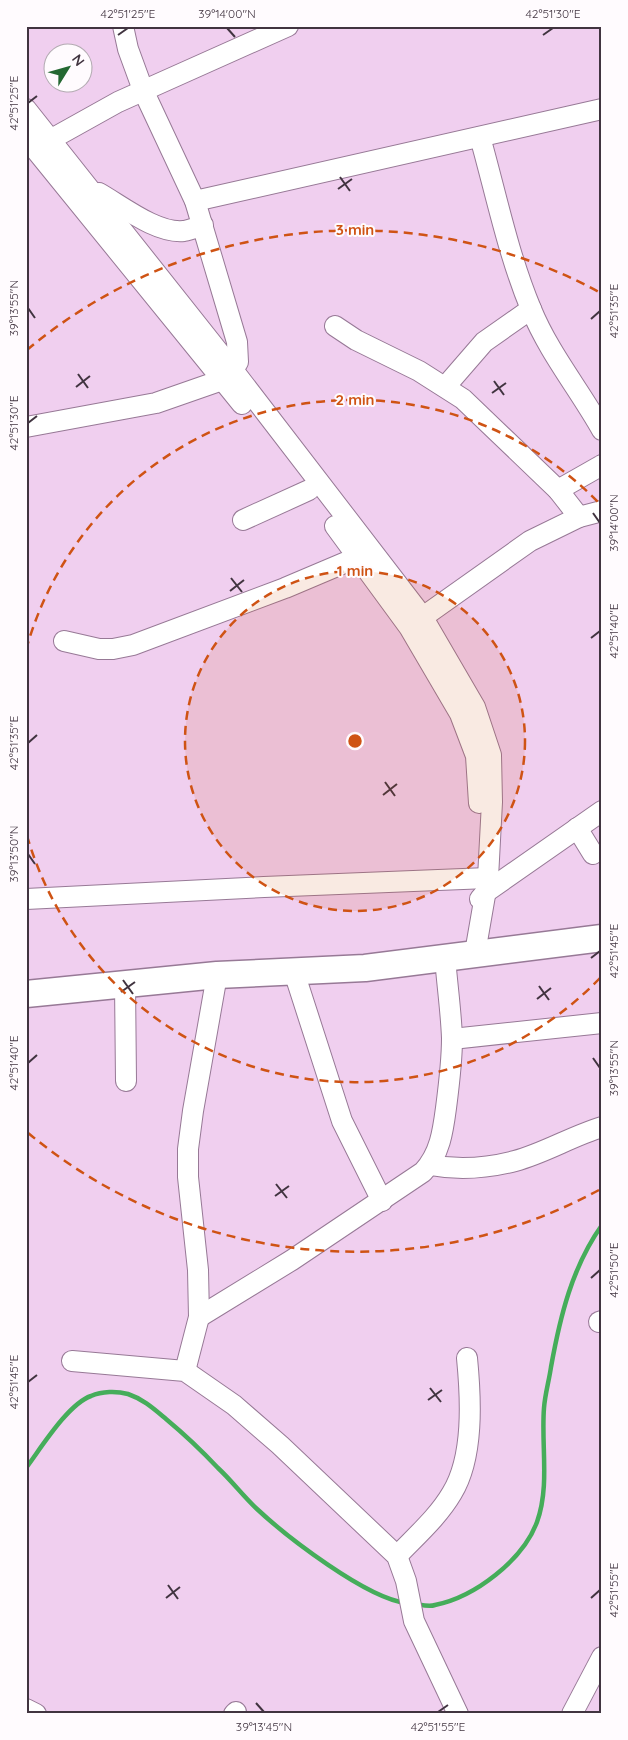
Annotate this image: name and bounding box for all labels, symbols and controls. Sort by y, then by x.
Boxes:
text: 42°51'25"E [101,6,156,21]
text: 39°14'00"N [198,6,256,21]
text: 42°51'30"E [525,6,581,21]
north arrow [42,42,92,92]
text: N [68,51,89,70]
text: 42°51'25"E [6,75,21,130]
text: 3 min [336,220,374,239]
text: 39°13'55"N [6,280,21,336]
text: 42°51'35"E [606,284,621,338]
text: 2 min [335,390,375,409]
text: 42°51'30"E [6,395,21,451]
text: 39°14'00"N [606,494,621,552]
text: 1 min [337,561,373,580]
text: 42°51'40"E [606,603,621,659]
text: 42°51'35"E [6,716,21,770]
centre of rings [346,732,364,750]
text: 39°13'50"N [6,825,21,883]
text: 42°51'45"E [606,924,621,978]
text: 42°51'40"E [6,1035,21,1091]
text: 39°13'55"N [606,1040,621,1096]
text: 42°51'50"E [606,1242,621,1298]
text: 42°51'45"E [6,1355,21,1409]
text: 42°51'55"E [606,1562,621,1617]
text: 39°13'45"N [236,1719,292,1734]
text: 42°51'55"E [411,1719,466,1734]

